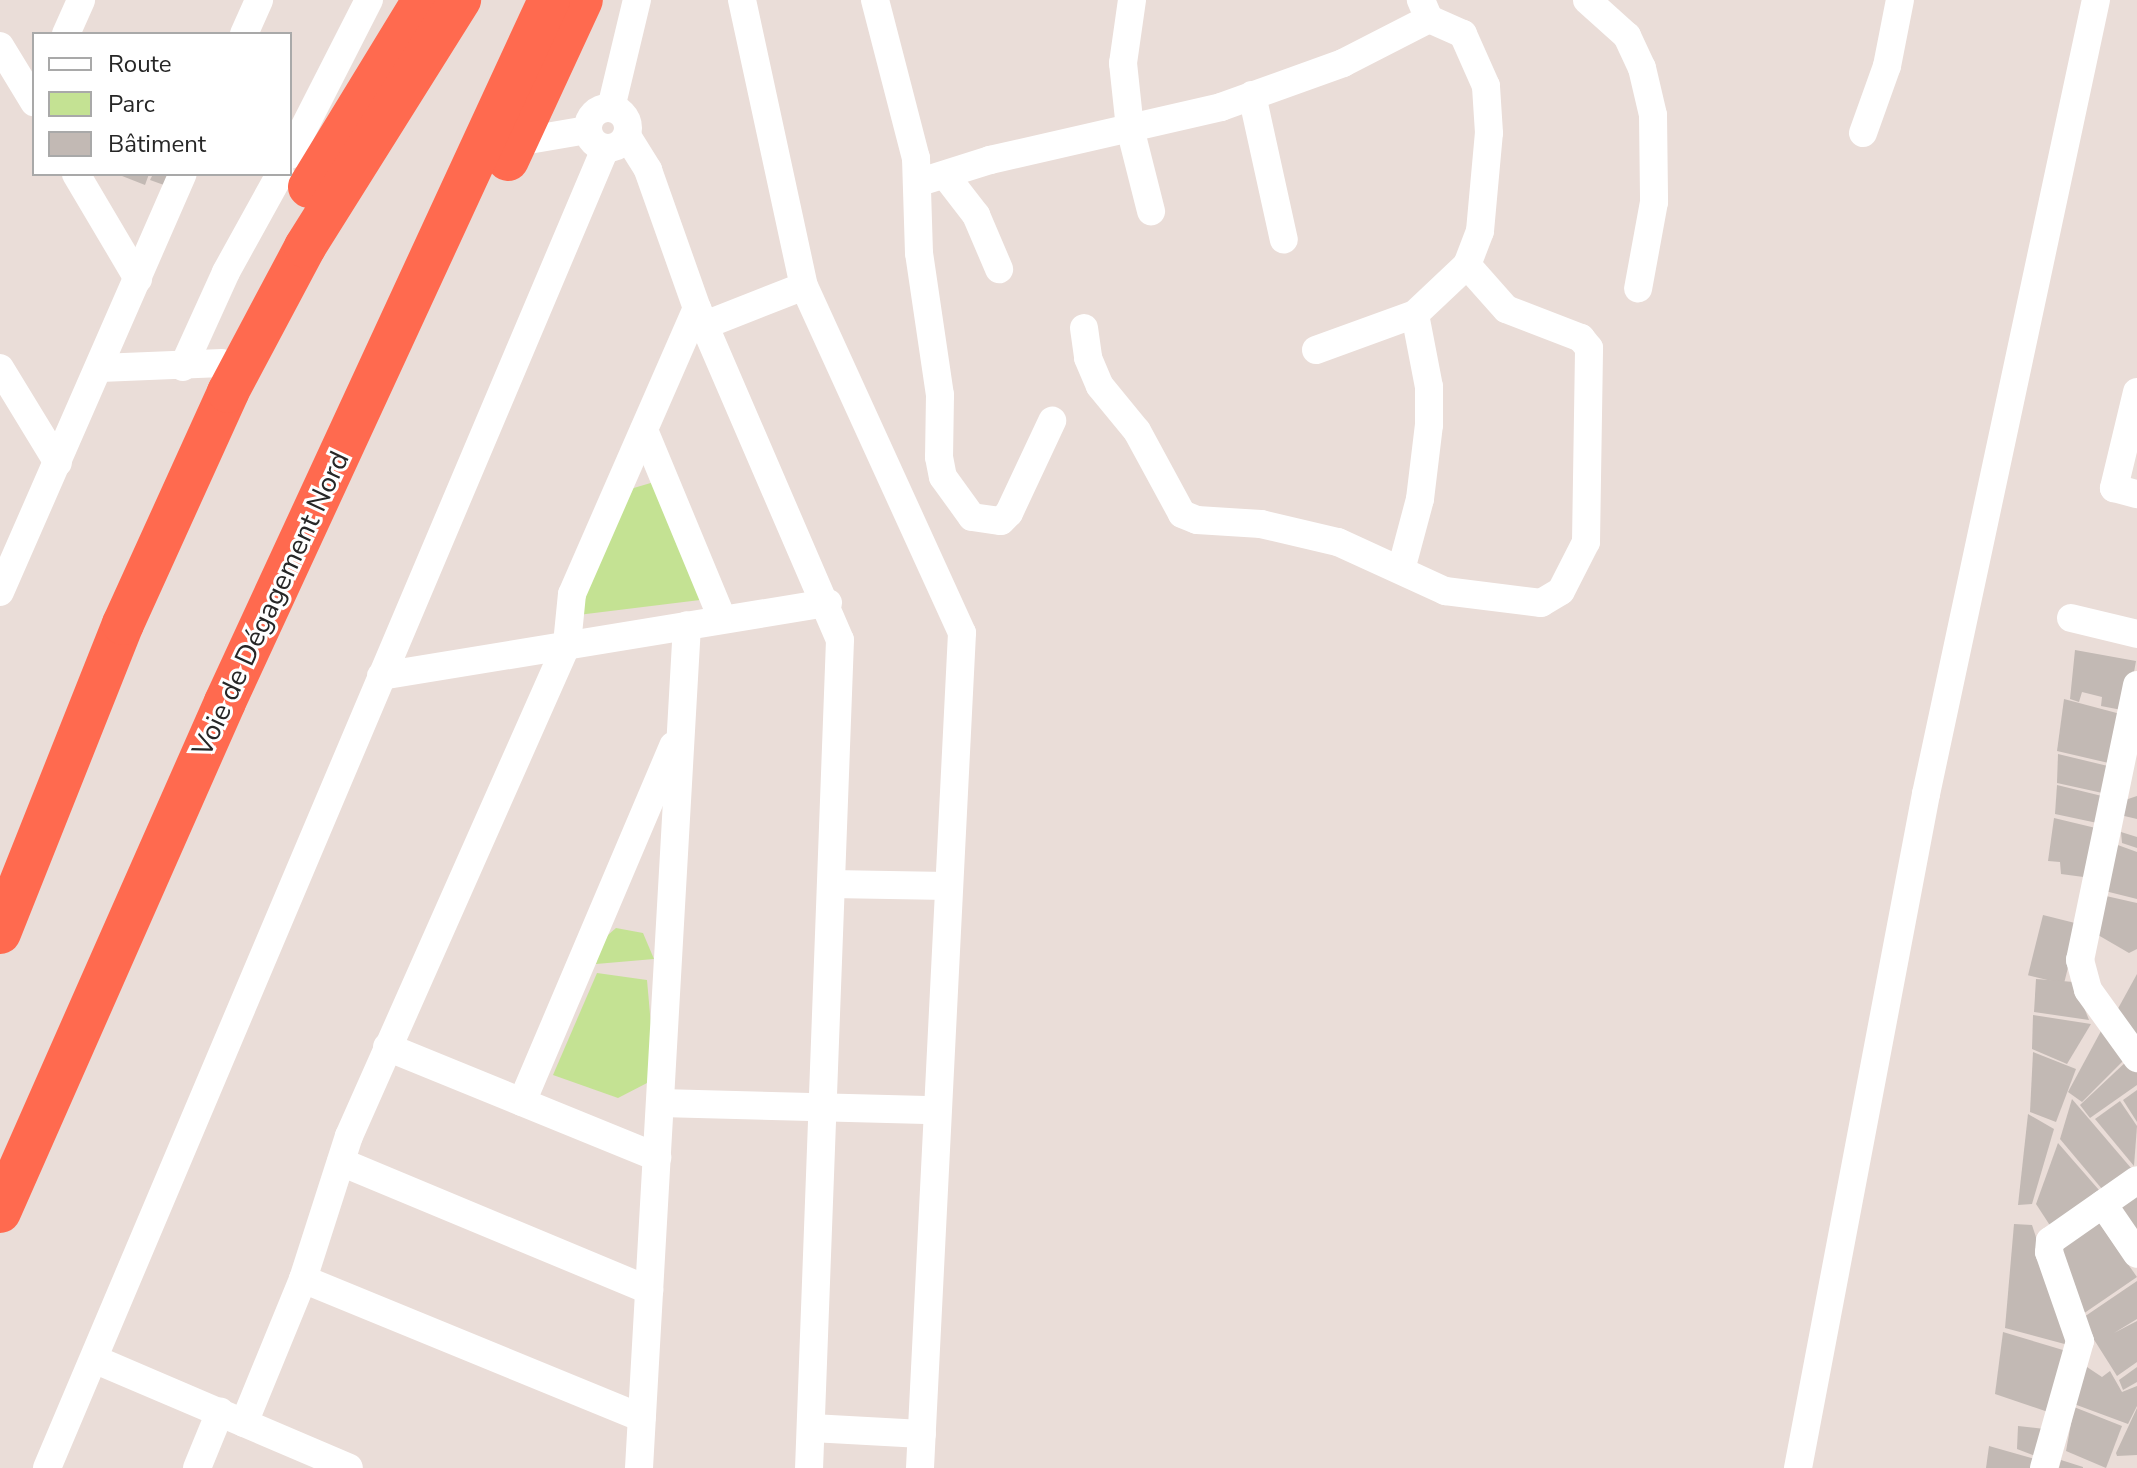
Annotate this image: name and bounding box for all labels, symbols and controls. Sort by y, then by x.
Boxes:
legend [32,32,292,176]
text: Route [108,48,172,80]
text: Parc [108,88,155,120]
text: Bâtiment [108,128,206,160]
street label: Voie de Dégagement Nord [185,446,357,762]

